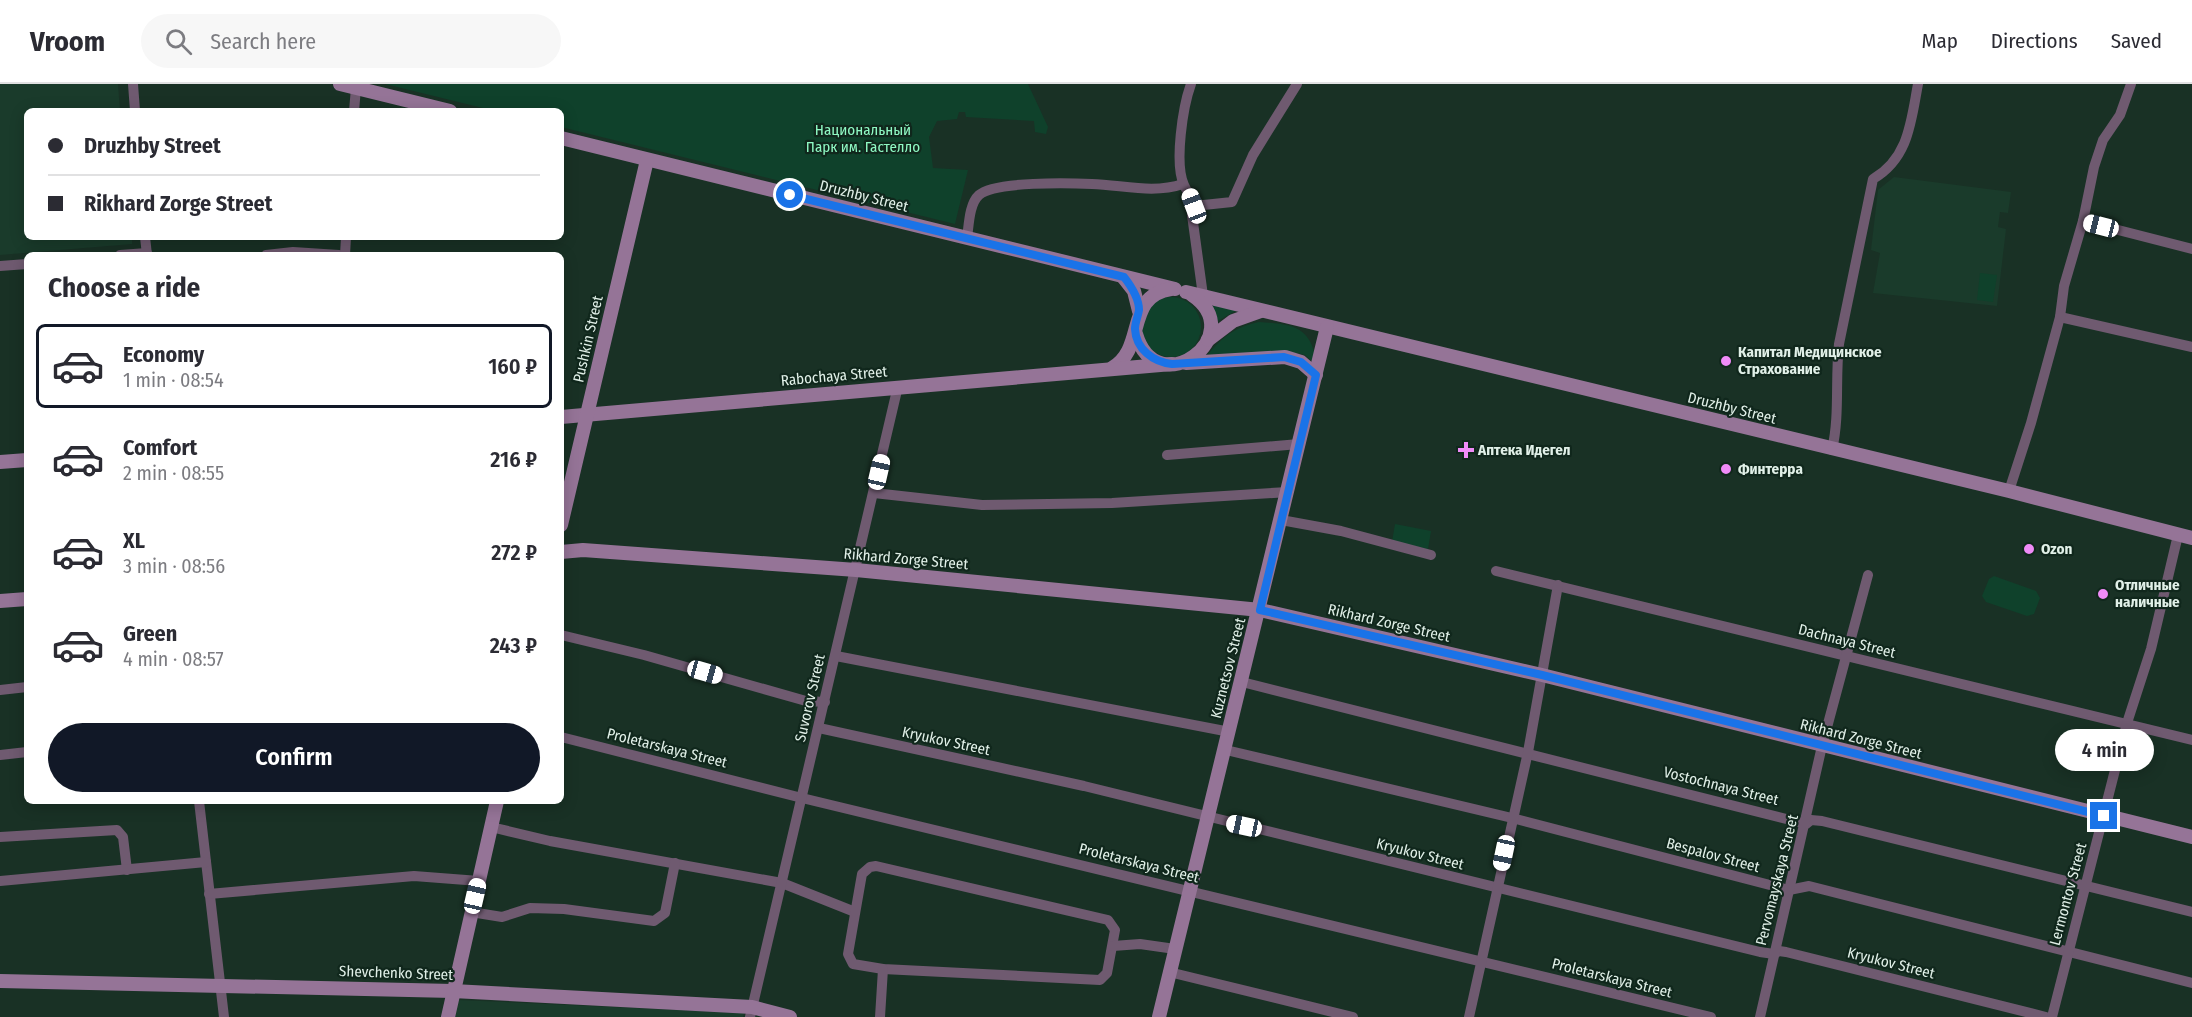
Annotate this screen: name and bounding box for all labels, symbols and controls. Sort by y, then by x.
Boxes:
search box [141,14,561,68]
text: Vroom [30,25,105,58]
icon: search [162,25,195,58]
text: Search here [210,28,316,55]
text: Map [1921,28,1958,54]
text: Directions [1991,28,2078,54]
text: Saved [2111,28,2162,54]
park label: Национальный Парк им. Гастелло [806,121,920,156]
text: Druzhby Street [84,132,221,159]
street label: Druzhby Street [818,176,910,216]
route start [776,181,803,208]
car [1179,186,1209,226]
text: Rikhard Zorge Street [84,190,273,217]
car [2081,213,2121,239]
text: Choose a ride [48,272,200,304]
street label: Pushkin Street [569,294,607,384]
icon: car [51,339,105,393]
text: Economy [123,341,204,368]
place label: Капитал Медицинское Страхование [1738,343,1882,378]
text: 160 ₽ [488,353,537,380]
marker: Капитал Медицинское Страхование [1719,354,1733,368]
street label: Rabochaya Street [780,362,888,390]
text: 1 min · 08:54 [123,368,224,392]
street label: Druzhby Street [1686,388,1778,428]
icon: car [51,432,105,486]
text: Comfort [123,434,197,461]
place label: Аптека Идегел [1477,441,1570,459]
marker: Аптека Идегел [1459,443,1473,457]
text: 216 ₽ [490,446,537,473]
car [866,452,892,492]
place label: Финтерра [1738,460,1803,478]
text: 2 min · 08:55 [123,461,224,485]
marker: Финтерра [1719,462,1733,476]
icon: car [51,525,105,579]
text: XL [123,527,145,554]
text: 272 ₽ [491,539,537,566]
place label: Ozon [2041,540,2072,558]
marker: Ozon [2022,542,2036,556]
street label: Rikhard Zorge Street [843,545,969,573]
text: 3 min · 08:56 [123,554,225,578]
place label: Отличные наличные [2115,576,2180,611]
marker: Отличные наличные [2096,587,2110,601]
street label: Rikhard Zorge Street [1326,600,1452,646]
street label: Kuznetsov Street [1207,616,1249,720]
icon: car [51,618,105,672]
text: Green [123,620,177,647]
street label: Dachnaya Street [1797,620,1898,662]
text: 243 ₽ [490,632,537,659]
text: 4 min · 08:57 [123,647,224,671]
street label: Suvorov Street [791,652,829,744]
car [685,658,725,686]
street label: Rikhard Zorge Street [1798,715,1924,763]
button: Confirm [48,723,540,792]
street label: Kryukov Street [900,723,992,759]
street label: Proletarskaya Street [605,724,729,772]
callout: 4 min [2054,729,2154,771]
text: 4 min [2082,738,2127,762]
street label: Vostochnaya Street [1662,763,1780,809]
route end [2090,802,2117,829]
car [1225,813,1263,839]
street label: Pervomayskaya Street [1752,813,1802,947]
street label: Kryukov Street [1374,834,1466,874]
car [1491,834,1517,872]
street label: Bespalov Street [1664,834,1762,876]
street label: Proletarskaya Street [1077,839,1201,887]
street label: Lermontov Street [2046,840,2090,947]
car [462,876,488,916]
street label: Kryukov Street [1845,943,1937,983]
street label: Proletarskaya Street [1550,954,1674,1002]
street label: Shevchenko Street [339,962,453,984]

